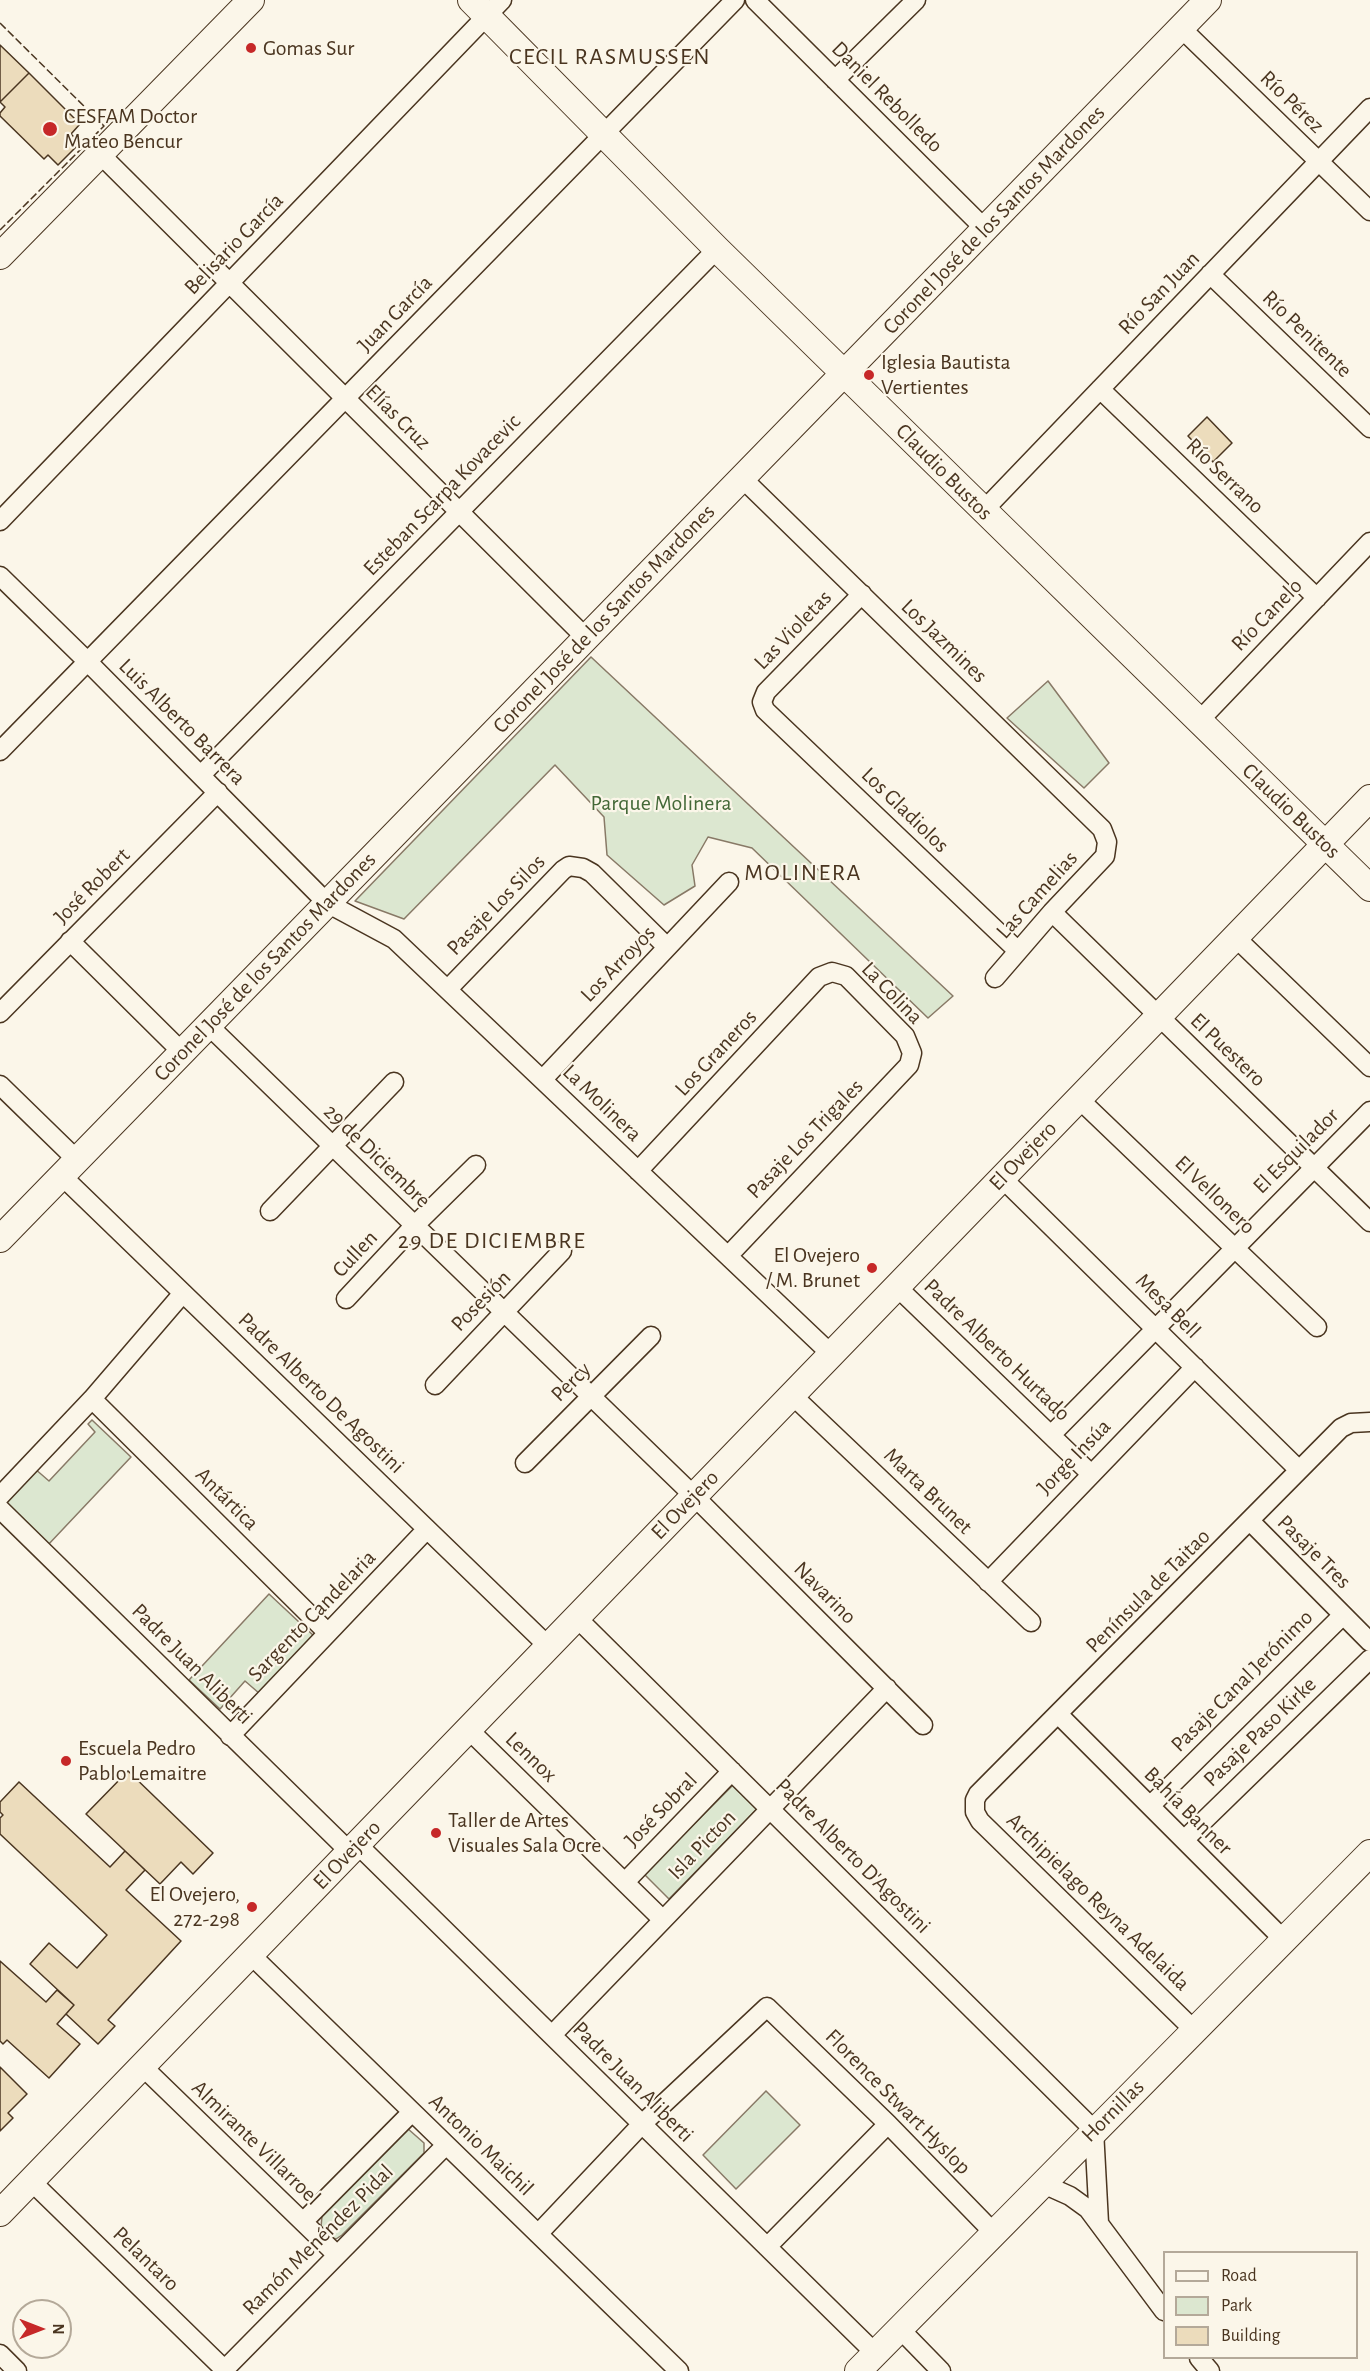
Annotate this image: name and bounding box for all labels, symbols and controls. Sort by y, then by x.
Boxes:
place label: Gomas Sur [263,35,354,61]
street label: Daniel Rebolledo [826,36,948,158]
marker: Gomas Sur [244,41,258,55]
district label: CECIL RASMUSSEN [509,43,711,71]
street label: Río Pérez [1254,65,1330,139]
street label: Coronel José de los Santos Mardones [877,100,1111,340]
place label: CESFAM Doctor Mateo Bencur [64,103,197,154]
marker: CESFAM Doctor Mateo Bencur [41,120,59,138]
street label: Belisario García [179,188,289,300]
street label: Río San Juan [1113,246,1205,340]
street label: Juan García [352,270,438,358]
street label: Río Penitente [1257,285,1357,383]
place label: Iglesia Bautista Vertientes [881,349,1011,400]
marker: Iglesia Bautista Vertientes [862,368,876,382]
street label: Elías Cruz [360,379,436,455]
street label: Esteban Scarpa Kovacevic [358,409,526,581]
street label: Claudio Bustos [890,418,998,526]
street label: Río Serrano [1181,432,1269,520]
street label: Coronel José de los Santos Mardones [487,499,721,739]
street label: Río Canelo [1226,573,1308,657]
street label: Las Violetas [749,585,837,675]
street label: Los Jazmines [895,593,993,689]
street label: Luis Alberto Barrera [113,653,251,791]
street label: Claudio Bustos [1236,758,1346,864]
street label: Los Gladiolos [856,762,954,858]
park label: Parque Molinera [590,790,732,816]
street label: José Robert [48,842,136,930]
street label: Las Camelias [991,846,1083,944]
street label: Coronel José de los Santos Mardones [148,847,382,1087]
street label: Pasaje Los Silos [441,849,551,961]
district label: MOLINERA [744,859,862,887]
street label: Los Arroyos [575,920,661,1008]
street label: La Colina [856,956,928,1030]
street label: Los Graneros [669,1004,763,1102]
street label: El Puestero [1185,1008,1271,1092]
street label: La Molinera [557,1059,647,1147]
street label: Pasaje Los Trigales [741,1074,869,1204]
street label: 29 de Diciembre [318,1098,436,1214]
street label: El Esquilador [1247,1102,1345,1200]
street label: El Ovejero [983,1116,1063,1196]
street label: El Vellonero [1169,1150,1261,1240]
street label: Cullen [327,1225,383,1283]
district label: 29 DE DICIEMBRE [398,1227,586,1255]
place label: El Ovejero / M. Brunet [766,1242,860,1294]
marker: El Ovejero / M. Brunet [865,1261,879,1275]
street label: Posesión [445,1265,517,1337]
street label: Mesa Bell [1130,1268,1206,1344]
street label: Padre Alberto Hurtado [918,1273,1076,1427]
street label: Padre Alberto De Agostini [233,1307,409,1479]
street label: Percy [546,1357,596,1407]
street label: Jorge Insúa [1031,1414,1117,1500]
street label: Marta Brunet [878,1442,978,1540]
street label: Antártica [190,1462,264,1536]
street label: El Ovejero [645,1465,725,1545]
street label: Pasaje Tres [1272,1510,1356,1594]
street label: Península de Taitao [1080,1523,1216,1659]
street label: Sargento Candelaria [243,1545,381,1687]
street label: Navarino [788,1556,862,1630]
street label: Padre Juan Aliberti [126,1598,258,1730]
street label: Pasaje Canal Jerónimo [1165,1604,1319,1758]
street label: Pasaje Paso Kirke [1198,1671,1322,1793]
street label: Lennox [500,1726,562,1788]
place label: Escuela Pedro Pablo Lemaitre [78,1735,207,1786]
marker: Escuela Pedro Pablo Lemaitre [59,1754,73,1768]
street label: Bahía Banner [1138,1761,1238,1861]
street label: José Sobral [619,1767,703,1853]
street label: Padre Alberto D'Agostini [770,1773,936,1939]
street label: Isla Picton [662,1805,742,1885]
place label: Taller de Artes Visuales Sala Ocre [448,1807,601,1858]
street label: Archipielago Reyna Adelaida [1001,1808,1195,1996]
street label: El Ovejero [307,1815,387,1895]
marker: Taller de Artes Visuales Sala Ocre [429,1826,443,1840]
place label: El Ovejero, 272-298 [149,1881,240,1933]
marker: El Ovejero, 272-298 [245,1900,259,1914]
street label: Padre Juan Aliberti [567,2016,699,2148]
street label: Florence Stwart Hyslop [820,2024,976,2180]
street label: Hornillas [1076,2074,1150,2148]
street label: Almirante Villarroel [186,2075,326,2211]
street label: Antonio Maichil [423,2088,539,2202]
street label: Ramón Menéndez Pidal [237,2159,399,2321]
street label: Pelantaro [107,2221,185,2297]
legend [1163,2251,1358,2359]
text: Road [1221,2267,1257,2285]
text: Park [1221,2297,1252,2315]
north arrow [12,2299,72,2359]
text: N [50,2323,66,2335]
text: Building [1221,2327,1280,2345]

